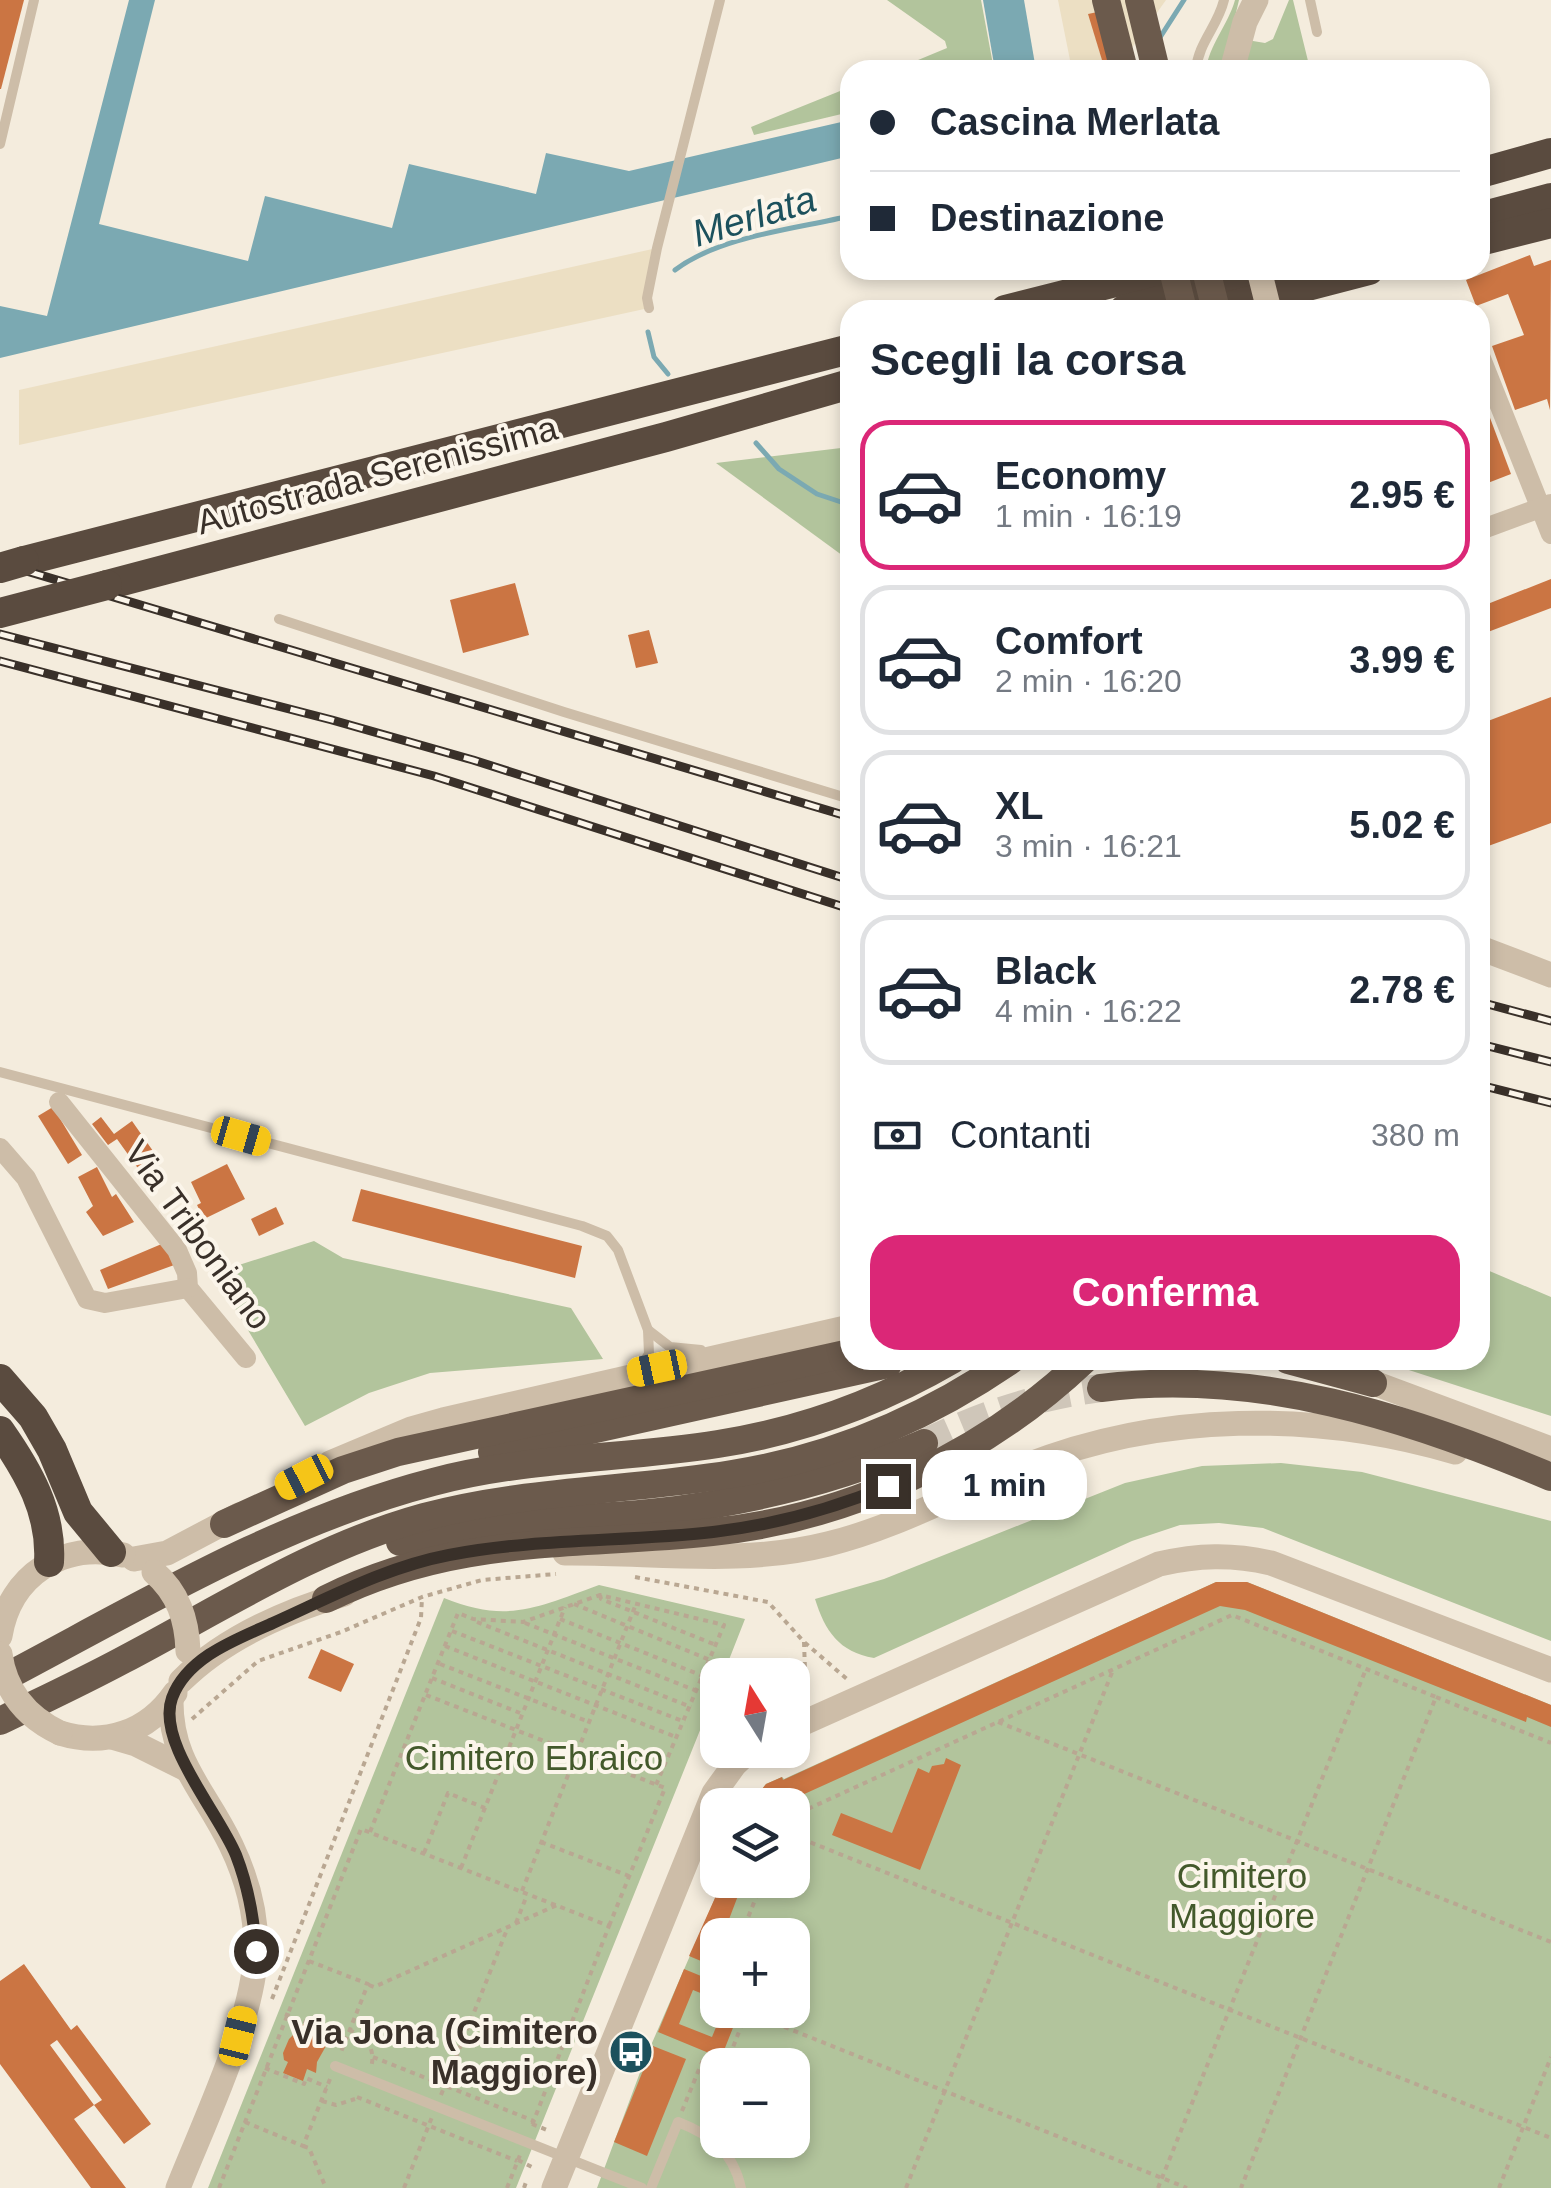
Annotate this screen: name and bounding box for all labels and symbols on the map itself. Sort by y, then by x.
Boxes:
water label: Merlata [687,177,821,255]
street label: Autostrada Serenissima [192,407,562,541]
car [208,1113,274,1159]
street label: Via Triboniano [117,1133,280,1336]
car [625,1347,689,1389]
car [270,1450,338,1504]
callout: 1 min [923,1451,1088,1521]
route end [866,1464,911,1509]
north arrow [700,1658,810,1768]
park label: Cimitero Ebraico [405,1738,663,1777]
park label: Cimitero Maggiore [1169,1856,1315,1935]
route start [234,1929,279,1974]
car [216,2003,260,2069]
place label: Via Jona (Cimitero Maggiore) [291,2012,598,2091]
bus stop icon: Via Jona (Cimitero Maggiore) [608,2029,654,2075]

